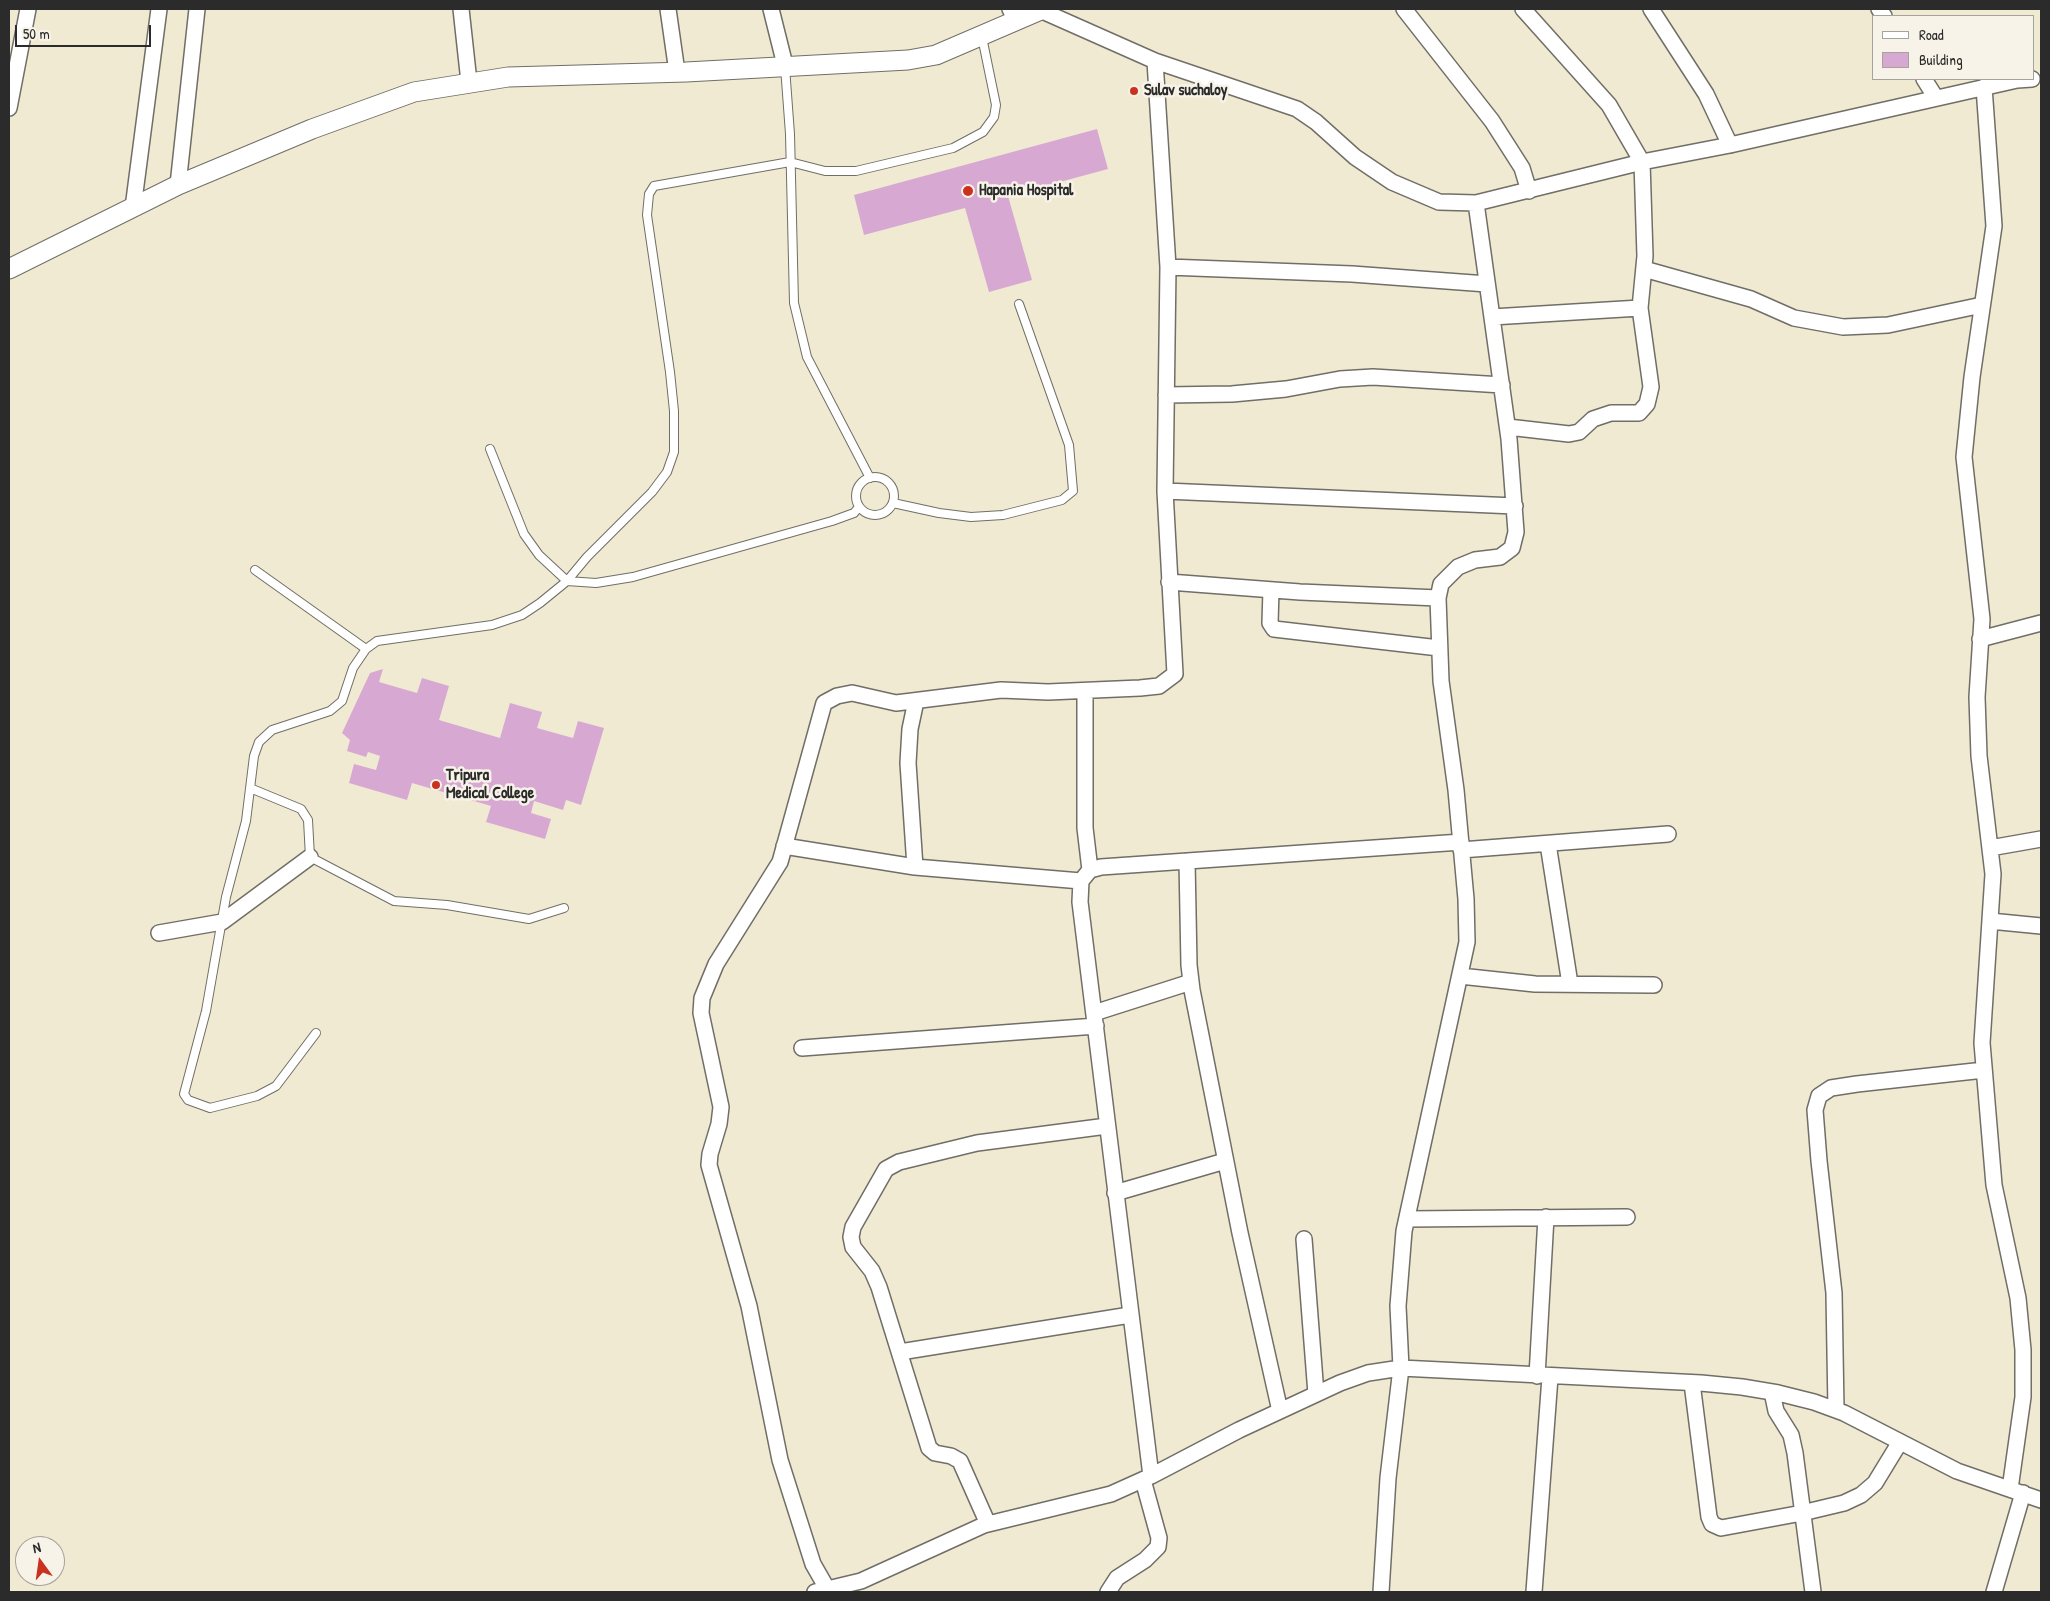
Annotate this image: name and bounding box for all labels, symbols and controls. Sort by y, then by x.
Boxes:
scale bar [18,15,154,47]
legend [1872,15,2035,80]
text: 50 m [23,23,50,44]
text: Road [1919,24,1944,45]
text: Building [1919,49,1963,70]
place label: Sulav suchaloy [1144,81,1228,101]
marker: Sulav suchaloy [1128,85,1140,97]
place label: Hapania Hospital [979,181,1073,201]
marker: Hapania Hospital [961,184,975,198]
place label: Tripura Medical College [446,766,534,804]
marker: Tripura Medical College [430,779,442,791]
north arrow [15,1536,65,1586]
text: N [31,1537,42,1557]

